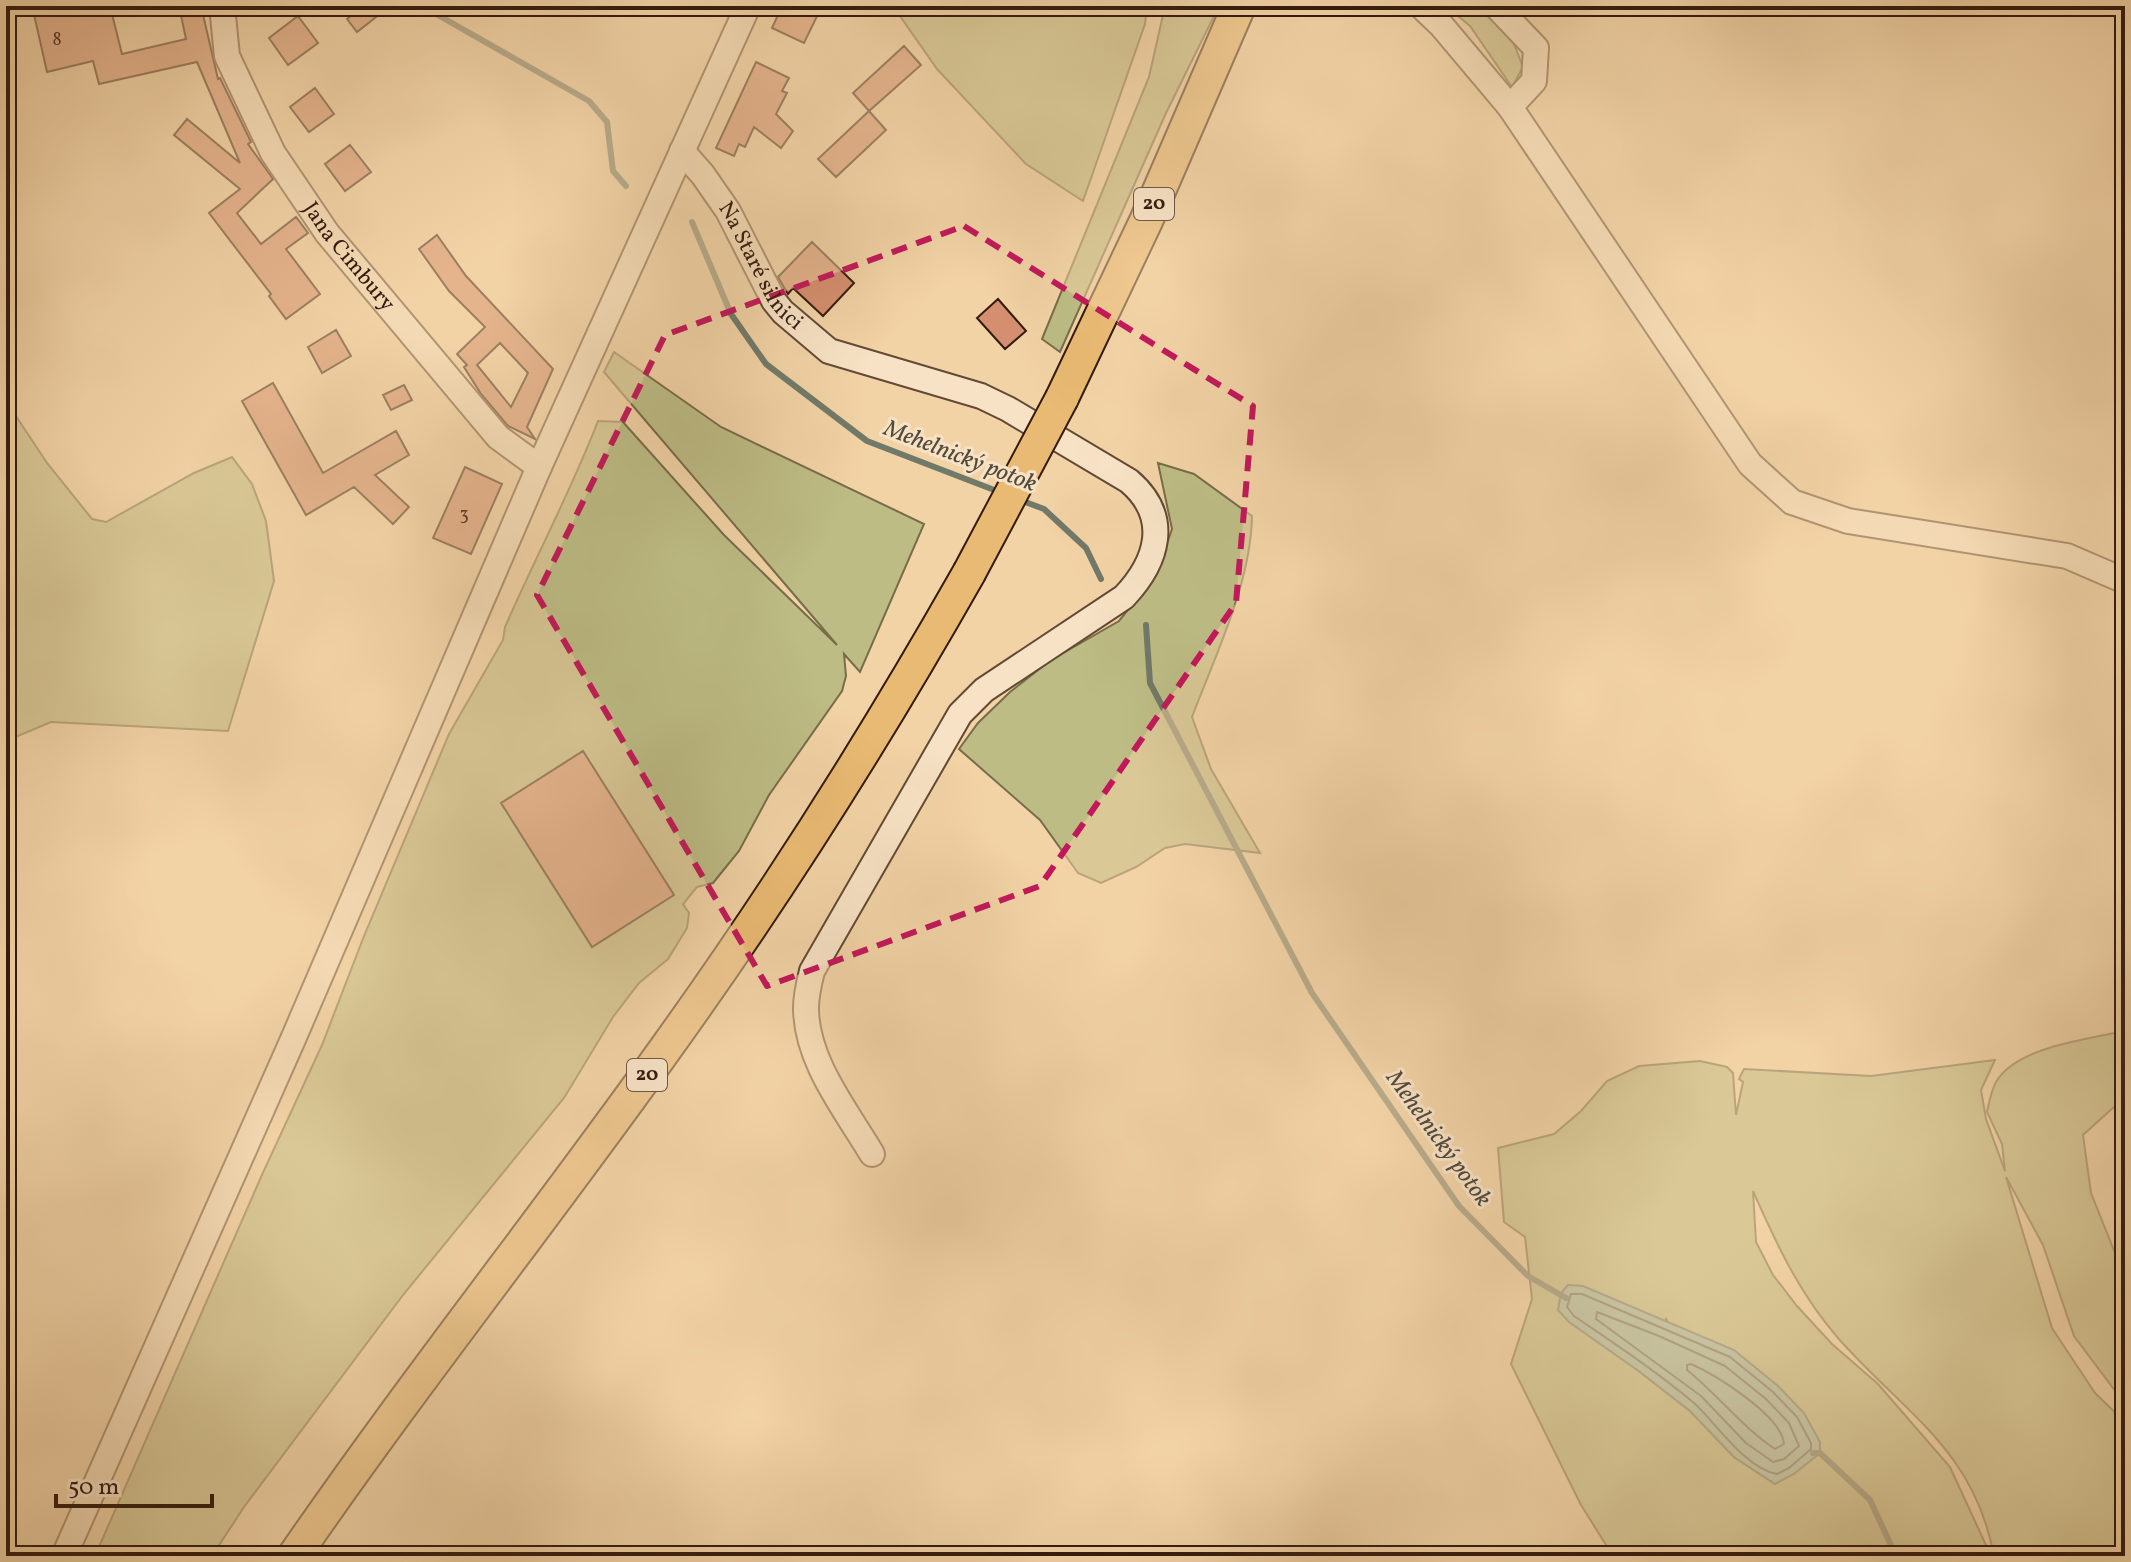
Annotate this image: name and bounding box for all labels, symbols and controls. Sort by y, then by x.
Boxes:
house number: 8 [52,28,62,53]
road number: 20 [1134,188,1174,220]
street label: Na Staré silnici [710,195,810,338]
street label: Jana Cimbury [295,196,402,318]
water label: Mehelnický potok [878,412,1041,502]
house number: 3 [459,503,469,528]
road number: 20 [627,1059,667,1091]
water label: Mehelnický potok [1376,1063,1499,1214]
scale bar [56,1458,212,1508]
text: 50 m [68,1471,120,1505]

